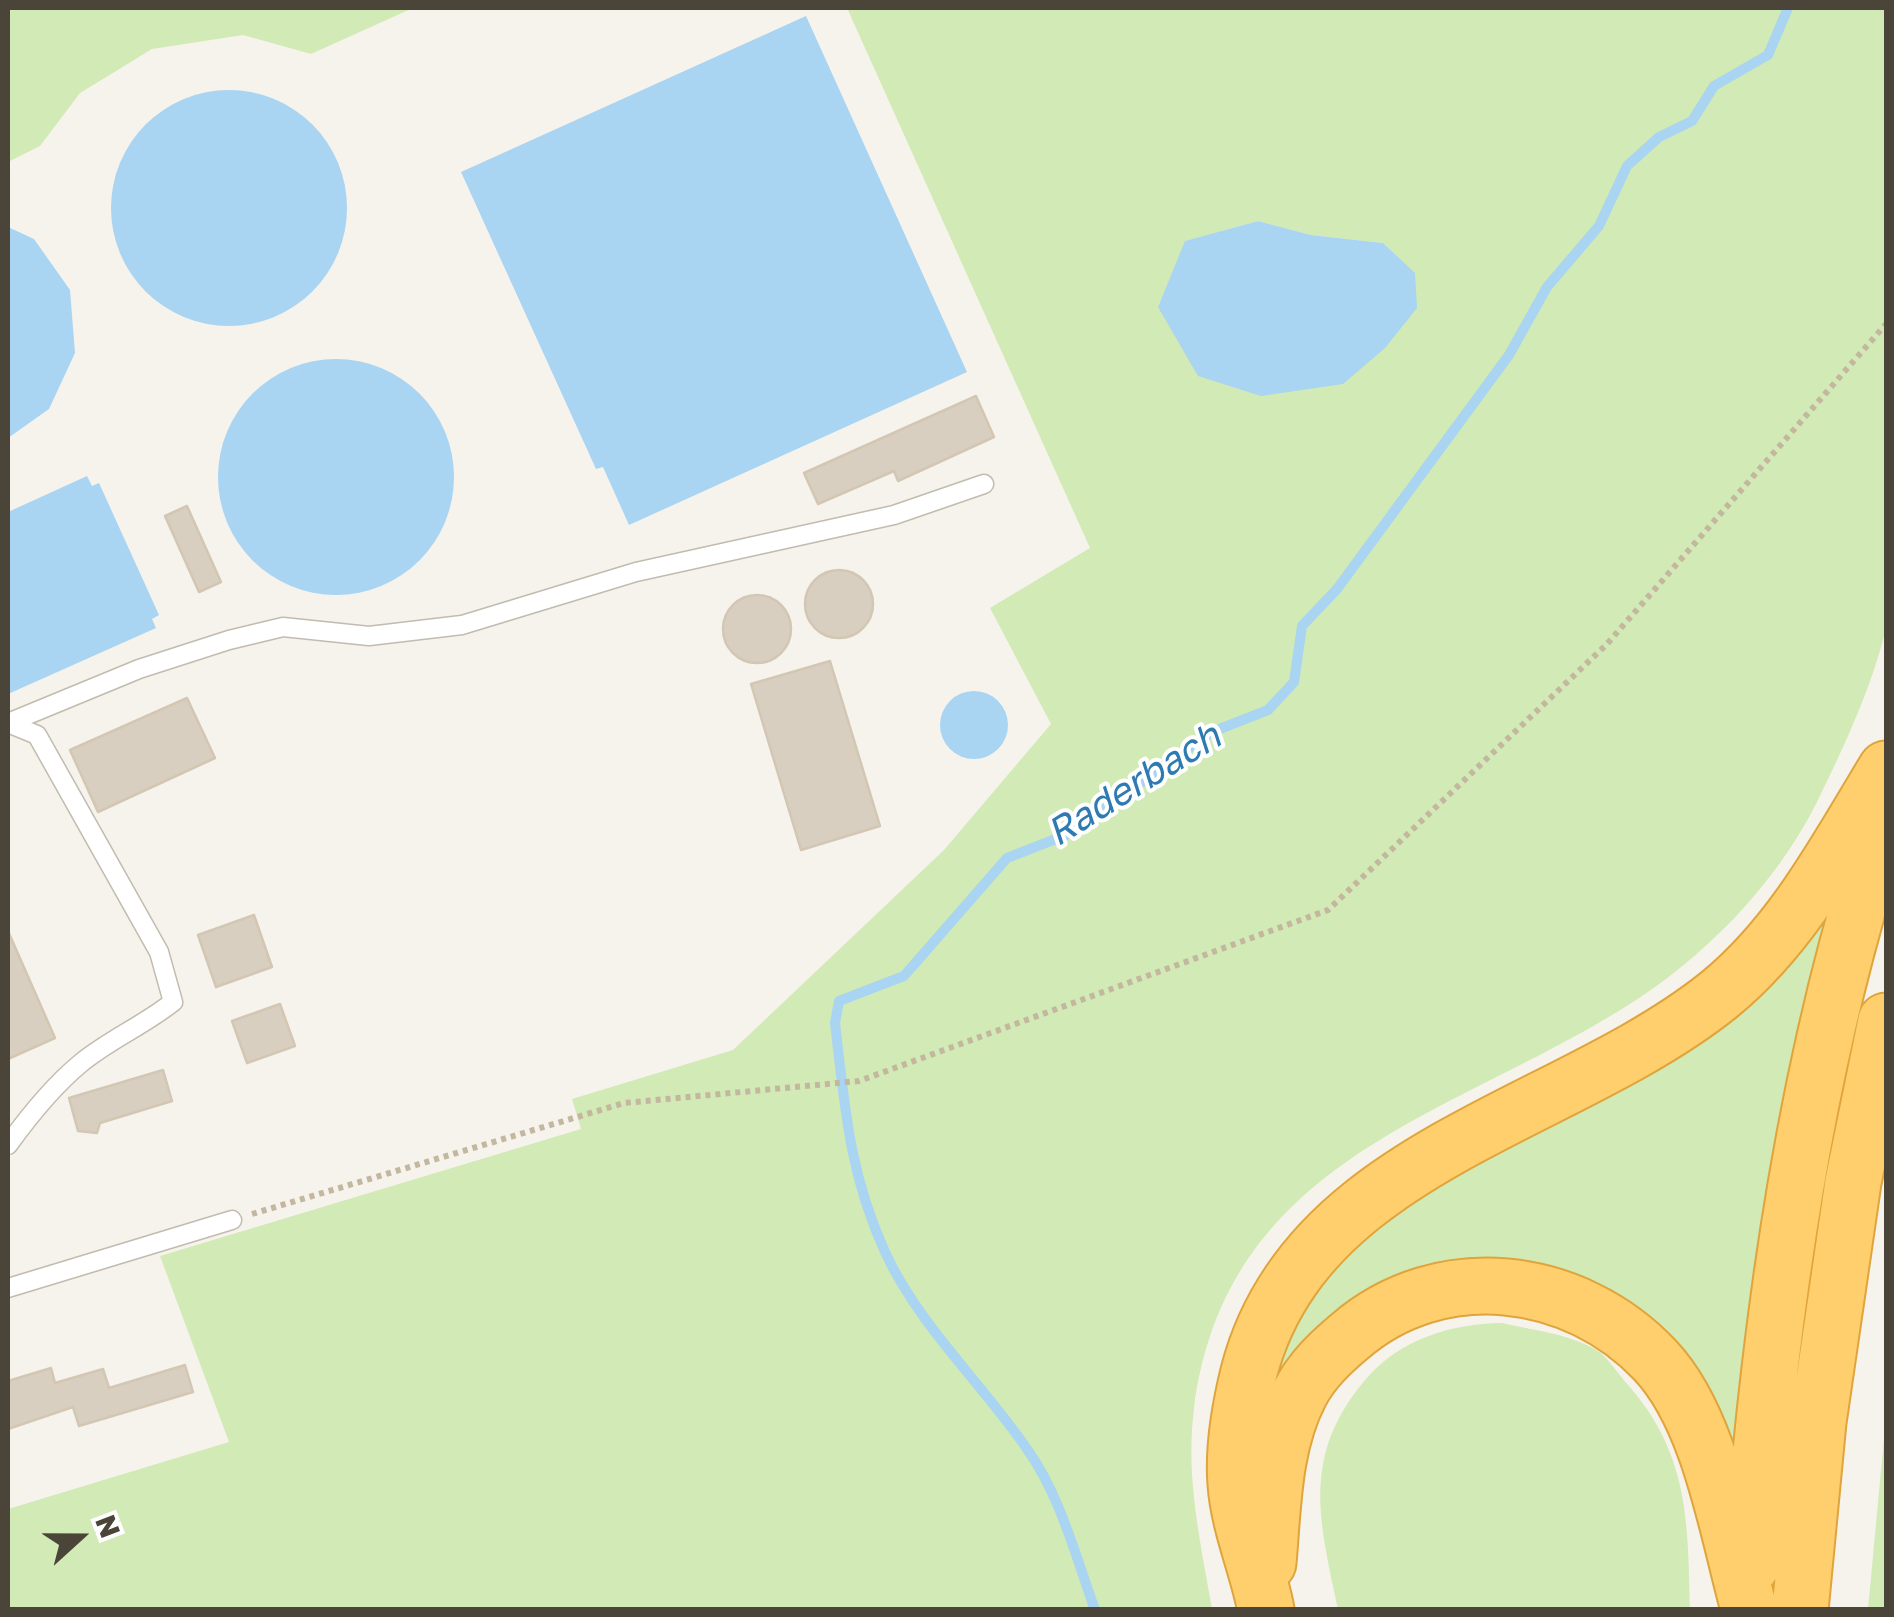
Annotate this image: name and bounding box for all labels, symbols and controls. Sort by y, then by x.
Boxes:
water label: Raderbach [1039,714,1229,856]
north arrow [30,1487,130,1587]
text: N [89,1510,128,1542]

